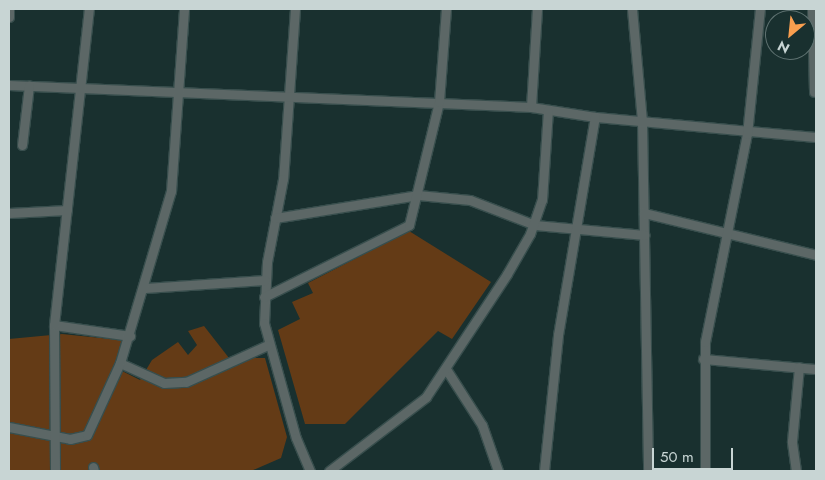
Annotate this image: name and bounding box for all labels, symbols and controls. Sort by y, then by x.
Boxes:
north arrow [765,10,815,60]
text: N [774,36,793,59]
scale bar [655,438,736,470]
text: 50 m [660,446,694,468]

